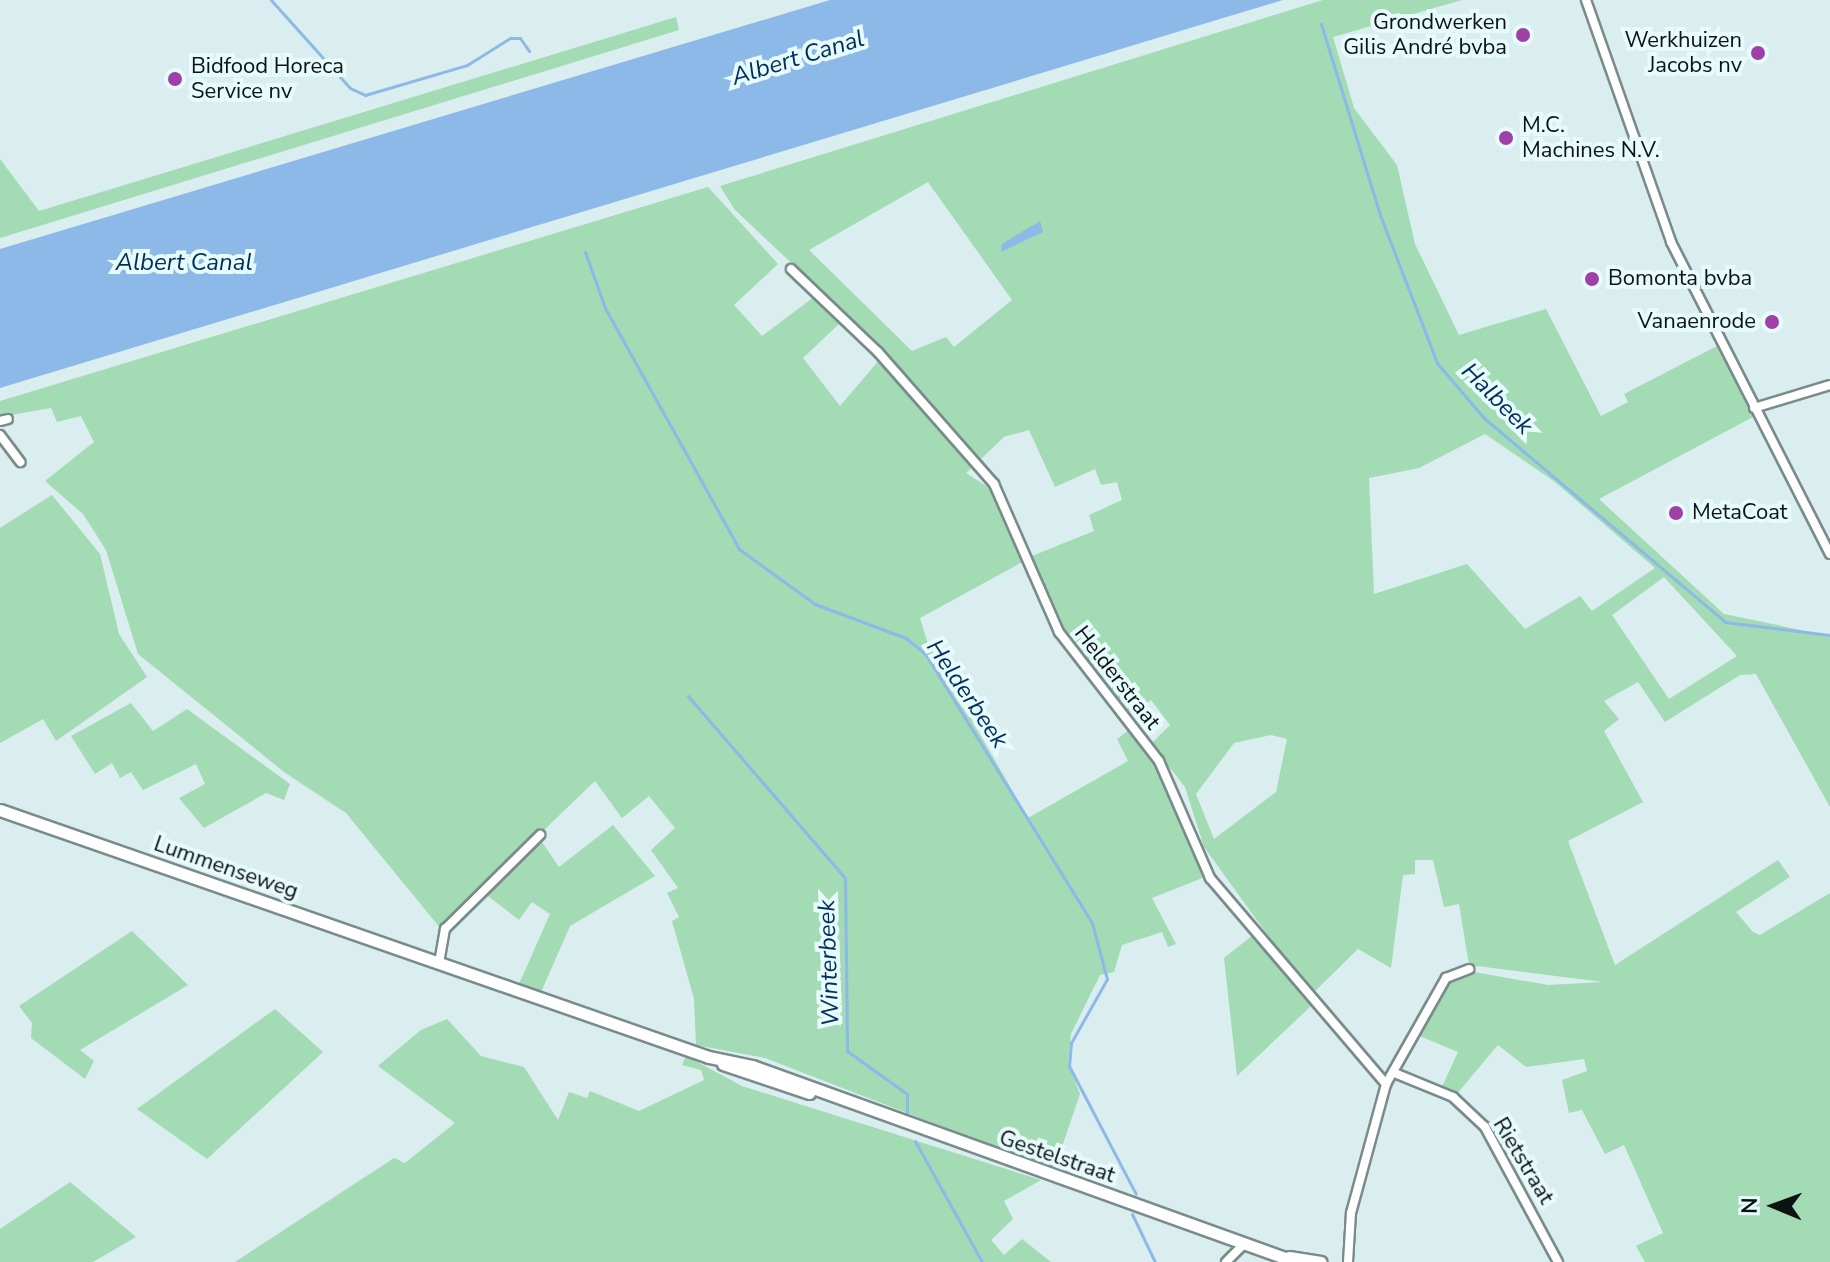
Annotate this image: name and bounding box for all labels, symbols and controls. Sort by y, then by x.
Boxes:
place label: Grondwerken Gilis André bvba [1343,9,1507,60]
water label: Albert Canal [728,24,868,92]
marker: Grondwerken Gilis André bvba [1514,26,1532,44]
place label: Werkhuizen Jacobs nv [1624,27,1742,78]
marker: Werkhuizen Jacobs nv [1749,44,1767,62]
place label: Bidfood Horeca Service nv [191,53,344,104]
marker: Bidfood Horeca Service nv [166,70,184,88]
place label: M.C. Machines N.V. [1522,112,1660,164]
marker: M.C. Machines N.V. [1497,129,1515,147]
water label: Albert Canal [115,249,253,277]
place label: Bomonta bvba [1608,266,1752,292]
marker: Bomonta bvba [1583,270,1601,288]
place label: Vanaenrode [1638,309,1756,335]
marker: Vanaenrode [1763,313,1781,331]
water label: Halbeek [1455,357,1539,441]
place label: MetaCoat [1692,500,1787,526]
marker: MetaCoat [1667,504,1685,522]
street label: Helderstraat [1068,621,1166,735]
water label: Helderbeek [920,634,1014,754]
street label: Lummenseweg [150,831,302,905]
water label: Winterbeek [812,899,846,1027]
street label: Rietstraat [1487,1113,1559,1209]
street label: Gestelstraat [996,1125,1118,1189]
north arrow [1734,1166,1814,1246]
text: N [1735,1197,1765,1214]

